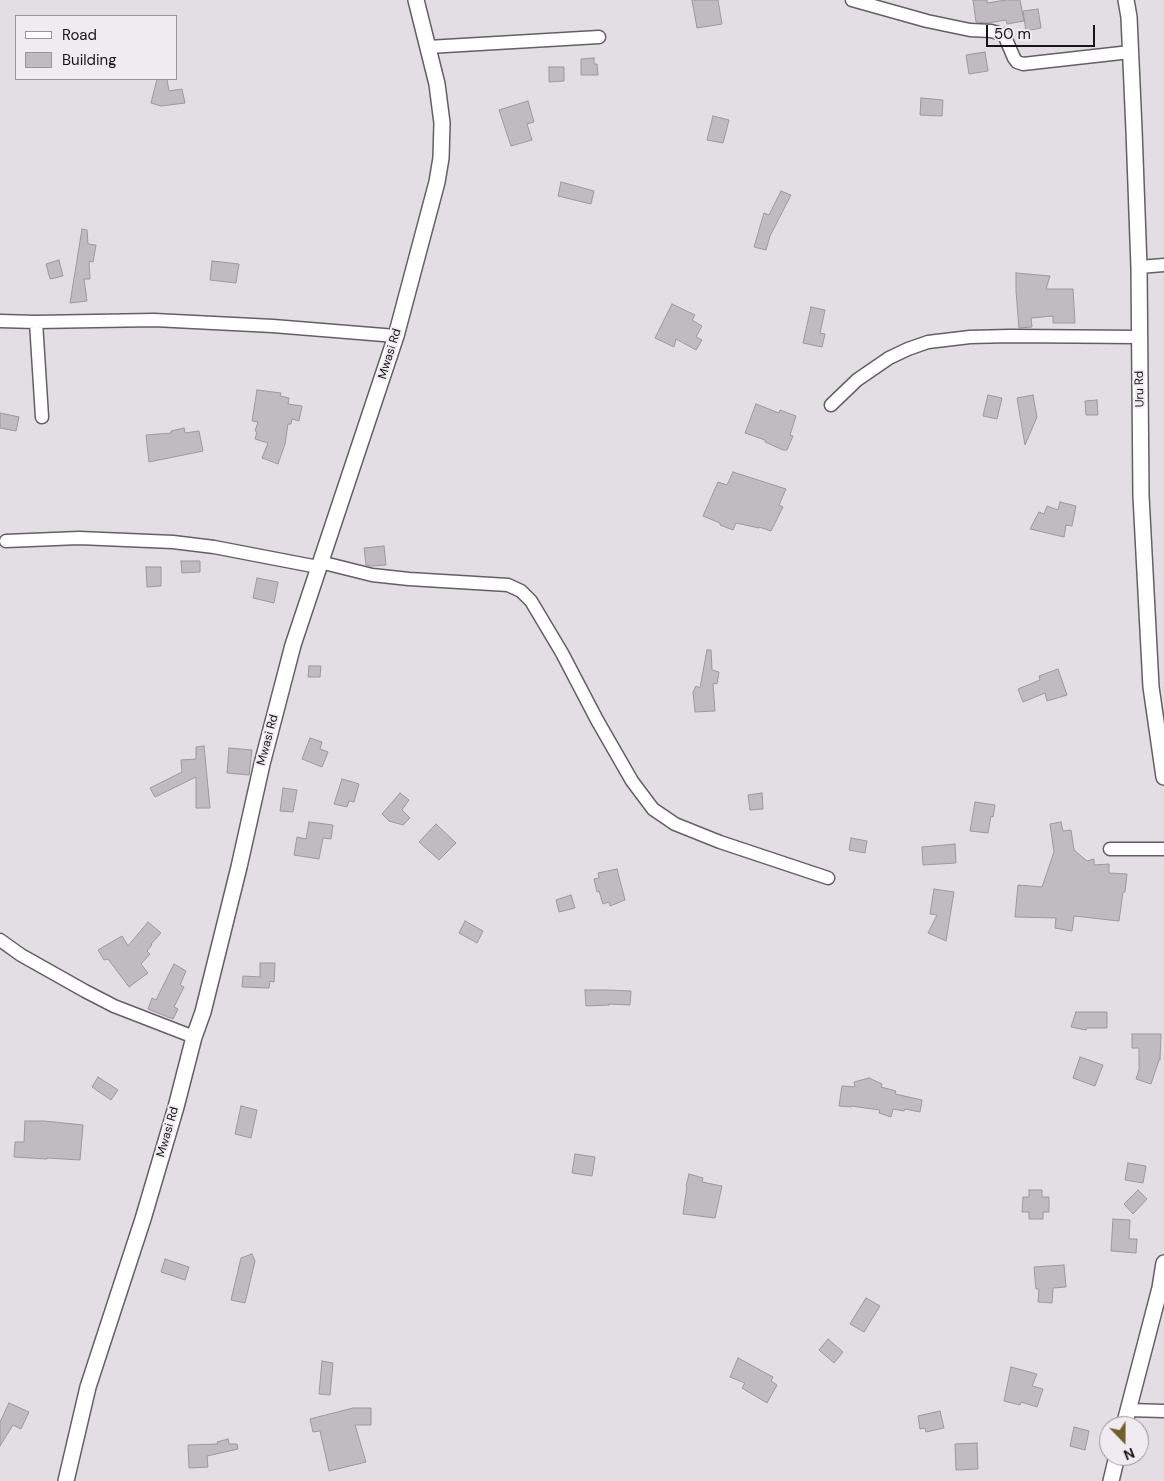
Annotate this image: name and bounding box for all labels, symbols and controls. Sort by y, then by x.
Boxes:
legend [15,15,178,80]
scale bar [989,15,1098,47]
text: 50 m [994,24,1031,44]
text: Road [62,25,97,45]
text: Building [62,50,117,70]
street label: Mwasi Rd [376,327,404,381]
street label: Uru Rd [1132,371,1148,407]
street label: Mwasi Rd [254,713,282,767]
street label: Mwasi Rd [154,1105,182,1159]
north arrow [1099,1416,1149,1466]
text: N [1121,1444,1137,1464]

